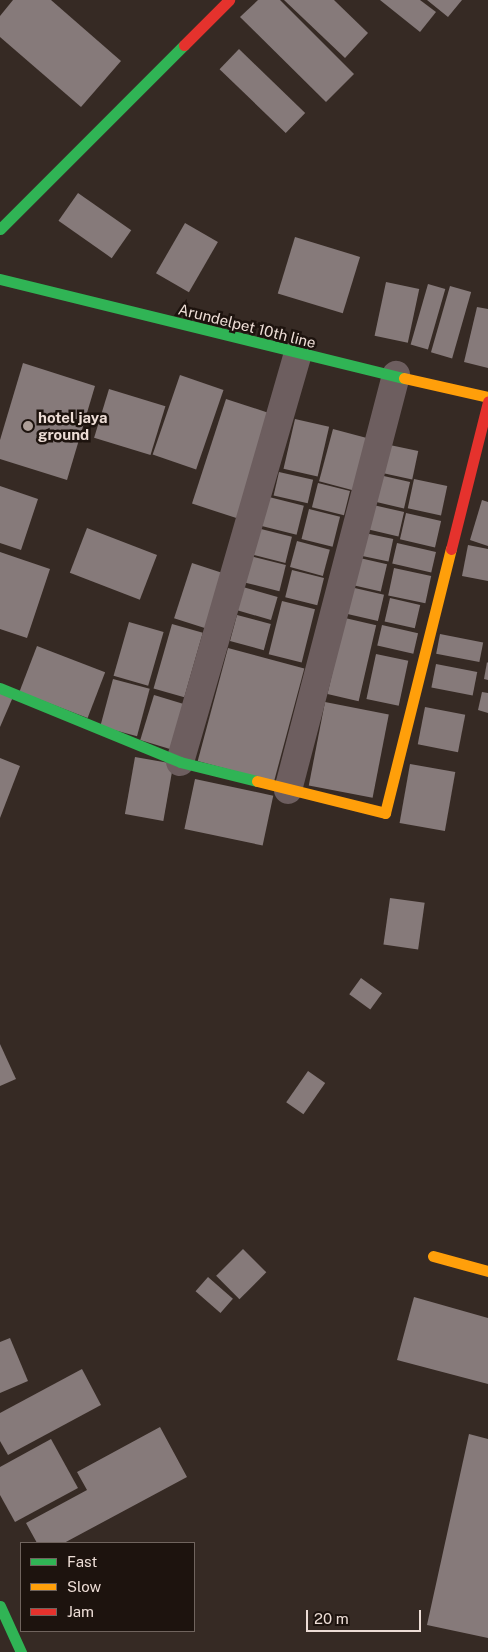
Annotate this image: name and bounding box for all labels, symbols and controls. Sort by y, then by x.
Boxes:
street label: Arundelpet 10th line [176,300,318,352]
place label: hotel jaya ground [38,408,107,443]
marker: hotel jaya ground [22,420,34,432]
legend [20,1542,195,1632]
text: Fast [67,1553,97,1570]
text: Slow [67,1578,101,1595]
scale bar [308,1600,423,1632]
text: Jam [67,1603,94,1620]
text: 20 m [314,1610,349,1627]

